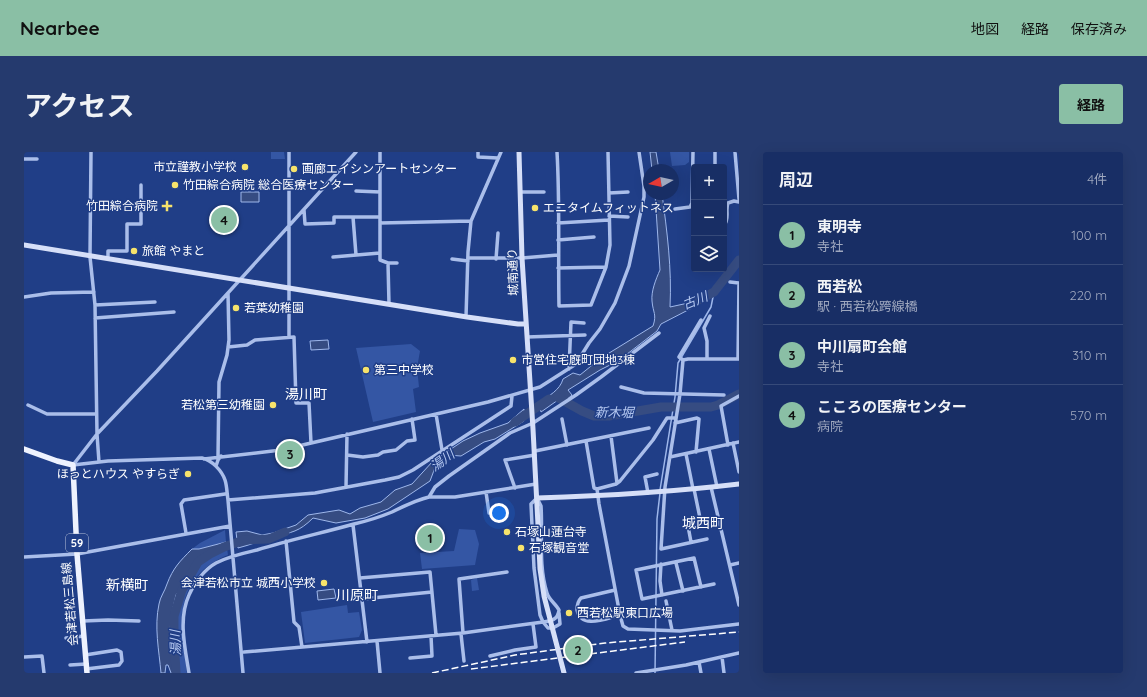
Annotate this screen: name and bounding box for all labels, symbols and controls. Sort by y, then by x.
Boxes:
text: Nearbee [20,16,100,40]
text: 地図 [971,20,999,38]
text: 経路 [1021,20,1049,38]
text: 保存済み [1071,20,1127,38]
button: 経路 [1059,84,1123,124]
text: アクセス [24,88,135,123]
place label: 市立謹教小学校 [153,159,237,174]
place label: 画廊エイシンアートセンター [302,161,457,176]
marker: 市立謹教小学校 [240,162,250,172]
marker: 画廊エイシンアートセンター [289,164,299,174]
north arrow [643,164,679,200]
map controls [691,164,727,272]
button: + [691,164,727,200]
text: 周辺 [779,169,813,190]
text: 4件 [1087,171,1107,187]
place label: 竹田綜合病院 総合医療センター [183,177,354,192]
marker: 竹田綜合病院 総合医療センター [170,180,180,190]
place label: 竹田綜合病院 [86,198,158,213]
marker: 竹田綜合病院 [161,200,173,212]
place label: エニタイムフィットネス [543,200,674,215]
button: − [691,200,727,236]
marker: エニタイムフィットネス [530,203,540,213]
pin: 4 [211,205,237,235]
text: 東明寺 [817,217,862,236]
text: 1 [789,227,795,243]
text: 100 m [1071,227,1107,243]
button: layers [691,236,727,272]
text: 寺社 [817,238,843,254]
place label: 旅館 やまと [142,243,205,258]
marker: 旅館 やまと [129,246,139,256]
street label: 城南通り [504,248,521,296]
text: 西若松 [817,277,862,296]
water label: 古川 [680,287,712,312]
text: 2 [788,287,796,303]
text: 220 m [1069,287,1107,303]
text: 駅 · 西若松跨線橋 [817,298,918,314]
place label: 若葉幼稚園 [244,300,304,315]
marker: 若葉幼稚園 [231,303,241,313]
text: 中川扇町会館 [817,337,907,356]
text: 3 [789,347,795,363]
text: 310 m [1072,347,1107,363]
place label: 市営住宅廐町団地3棟 [521,352,635,367]
marker: 市営住宅廐町団地3棟 [508,355,518,365]
text: 寺社 [817,358,843,374]
place label: 第三中学校 [374,362,434,377]
marker: 第三中学校 [361,365,371,375]
district label: 湯川町 [285,385,327,403]
place label: 若松第三幼稚園 [181,397,265,412]
text: こころの医療センター [817,397,967,416]
marker: 若松第三幼稚園 [268,400,278,410]
water label: 新木堀 [594,404,636,420]
text: 4 [788,407,796,423]
text: 570 m [1070,407,1107,423]
text: 病院 [817,418,843,434]
pin: 3 [277,439,303,469]
water label: 湯川 [427,445,459,474]
place label: ほっとハウス やすらぎ [57,466,180,481]
marker: ほっとハウス やすらぎ [183,469,193,479]
your location [489,503,509,523]
district label: 城西町 [682,514,724,532]
pin: 1 [417,523,443,553]
place label: 石塚山蓮台寺 [515,524,587,539]
marker: 石塚山蓮台寺 [502,527,512,537]
road number: 59 [66,534,88,552]
place label: 石塚観音堂 [529,540,589,555]
marker: 石塚観音堂 [516,543,526,553]
street label: 会津若松三島線 [58,562,81,647]
place label: 会津若松市立 城西小学校 [181,575,316,590]
district label: 新横町 [106,576,148,594]
marker: 会津若松市立 城西小学校 [319,578,329,588]
district label: 川原町 [336,586,378,604]
place label: 西若松駅東口広場 [577,605,673,620]
marker: 西若松駅東口広場 [564,608,574,618]
water label: 湯川 [166,628,183,656]
pin: 2 [565,635,591,665]

